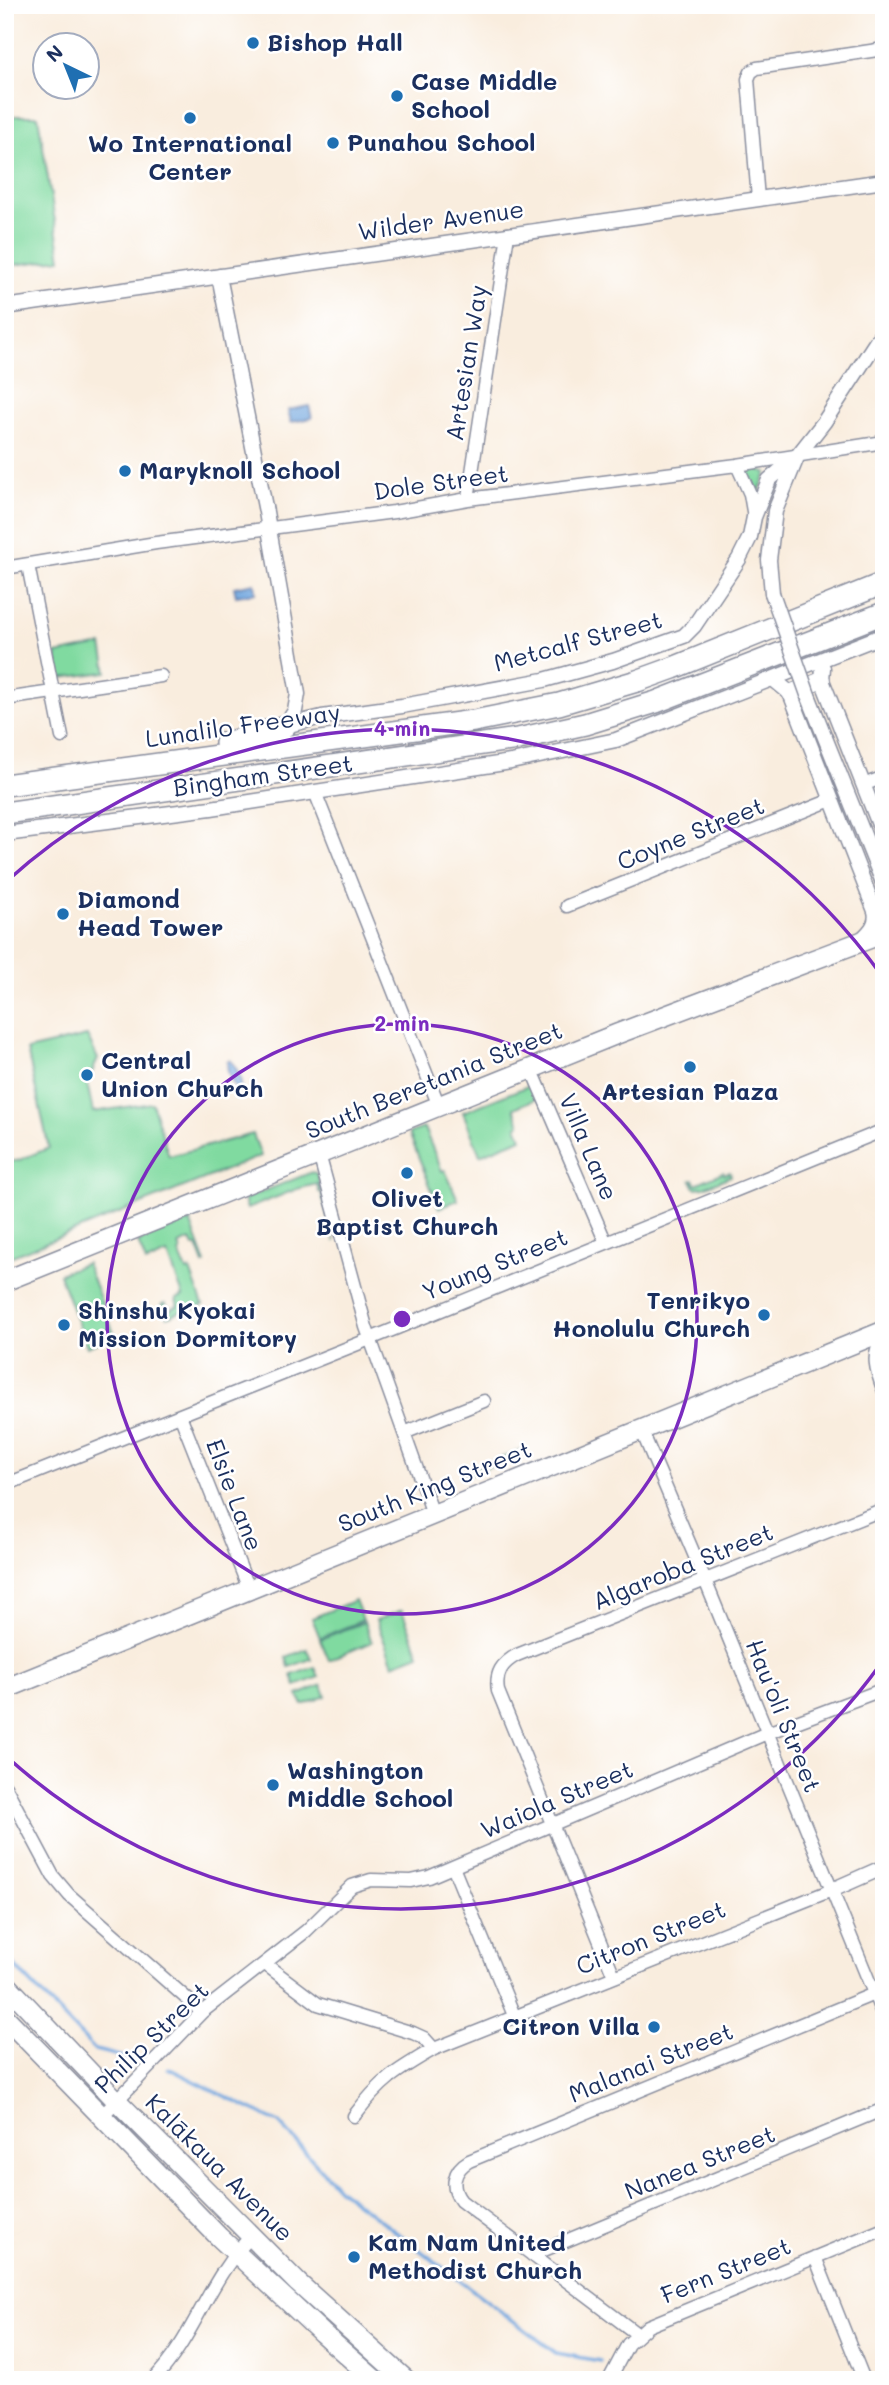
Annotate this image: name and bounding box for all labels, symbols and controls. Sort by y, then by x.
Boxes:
place label: Bishop Hall [267,26,403,57]
north arrow [32,32,102,102]
marker: Bishop Hall [245,35,261,51]
text: N [40,39,68,67]
place label: Case Middle School [411,65,557,124]
marker: Case Middle School [389,88,405,104]
marker: Wo International Center [182,110,198,126]
place label: Punahou School [347,126,536,157]
place label: Wo International Center [88,127,292,186]
marker: Punahou School [325,135,341,151]
street label: Wilder Avenue [356,193,526,247]
street label: Artesian Way [438,283,493,443]
place label: Maryknoll School [139,454,340,485]
street label: Dole Street [371,457,510,506]
marker: Maryknoll School [117,463,133,479]
street label: Metcalf Street [490,603,665,678]
street label: Lunalilo Freeway [143,695,342,754]
text: 4 min [374,714,430,741]
street label: Bingham Street [171,747,355,802]
street label: Coyne Street [612,789,769,876]
place label: Diamond Head Tower [77,883,223,942]
marker: Diamond Head Tower [55,906,71,922]
text: 2 min [374,1009,430,1036]
street label: South Beretania Street [300,1014,567,1145]
place label: Central Union Church [101,1044,263,1103]
marker: Artesian Plaza [682,1059,698,1075]
marker: Central Union Church [79,1067,95,1083]
place label: Artesian Plaza [601,1075,779,1106]
street label: Villa Lane [553,1088,626,1205]
marker: Olivet Baptist Church [399,1165,415,1181]
place label: Olivet Baptist Church [316,1182,498,1241]
street label: Young Street [417,1220,572,1307]
place label: Tenrikyo Honolulu Church [552,1284,750,1343]
place label: Shinshu Kyokai Mission Dormitory [78,1294,297,1353]
centre of rings [390,1307,414,1331]
marker: Tenrikyo Honolulu Church [756,1307,772,1323]
marker: Shinshu Kyokai Mission Dormitory [56,1317,72,1333]
street label: South King Street [333,1433,536,1539]
street label: Elsie Lane [200,1434,271,1555]
street label: Algaroba Street [588,1515,777,1616]
street label: Hau'oli Street [740,1634,829,1796]
street label: Waiola Street [475,1753,637,1845]
place label: Washington Middle School [287,1754,453,1813]
marker: Washington Middle School [265,1777,281,1793]
street label: Citron Street [571,1893,730,1981]
street label: Philip Street [87,1974,215,2099]
place label: Citron Villa [502,2010,640,2041]
street label: Malanai Street [564,2015,737,2109]
marker: Citron Villa [646,2019,662,2035]
street label: Kalākaua Avenue [139,2086,301,2248]
street label: Nanea Street [620,2117,779,2206]
place label: Kam Nam United Methodist Church [368,2226,582,2285]
street label: Fern Street [656,2229,795,2310]
marker: Kam Nam United Methodist Church [346,2249,362,2265]

